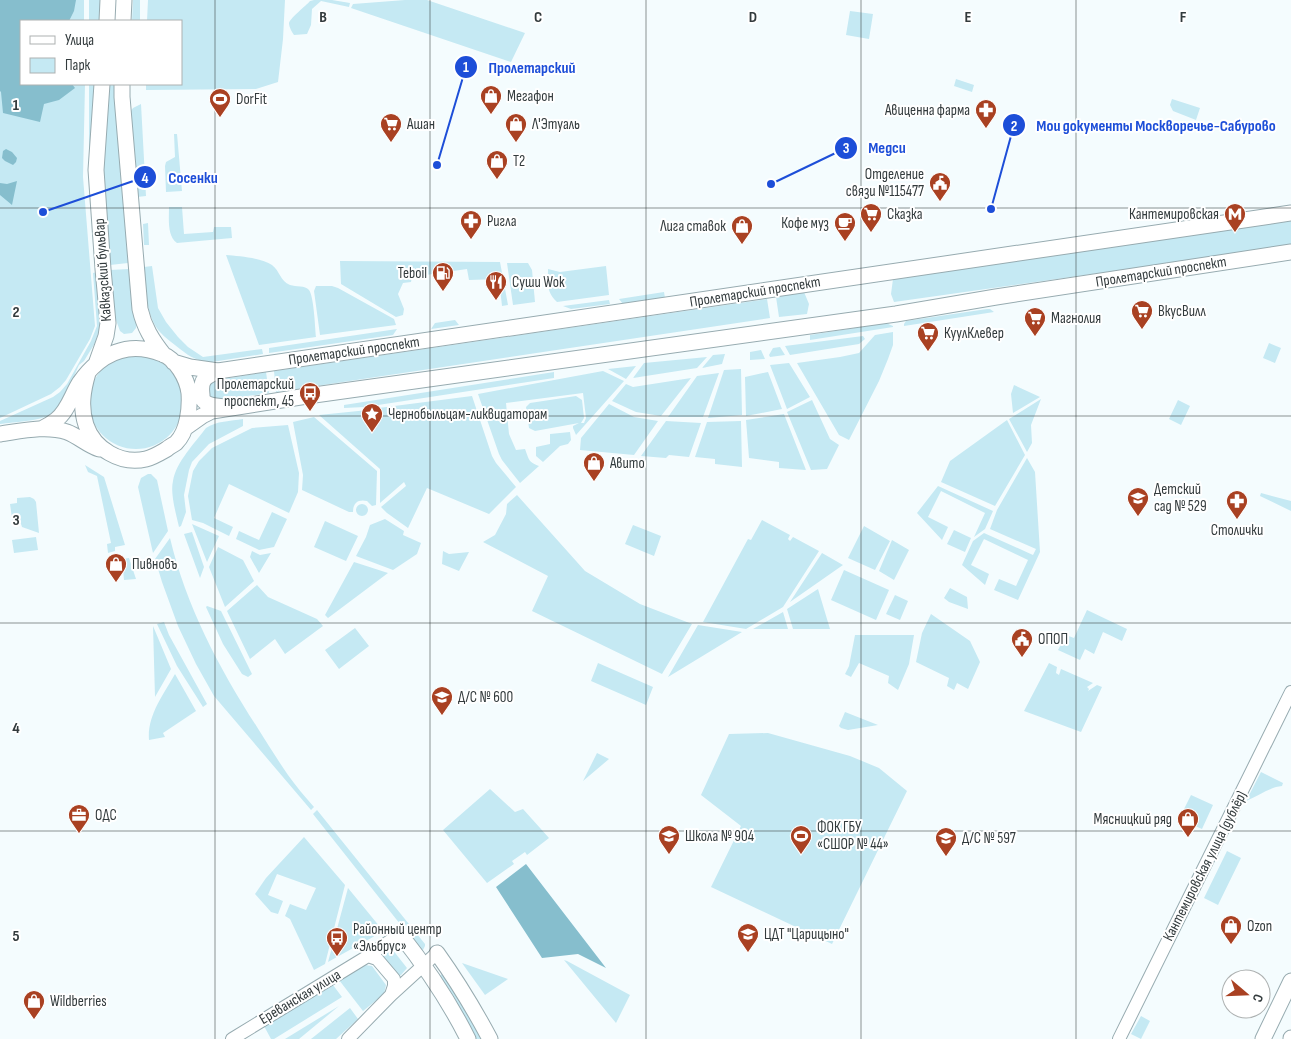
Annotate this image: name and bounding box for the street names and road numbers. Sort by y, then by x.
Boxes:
street label: Кавказский бульвар [90,218,116,322]
street label: Пролетарский проспект [1094,252,1228,292]
street label: Пролетарский проспект [688,272,822,312]
street label: Пролетарский проспект [287,332,421,370]
street label: Кантемировская улица (дублёр) [1159,788,1251,944]
street label: Ереванская улица [256,965,344,1029]

